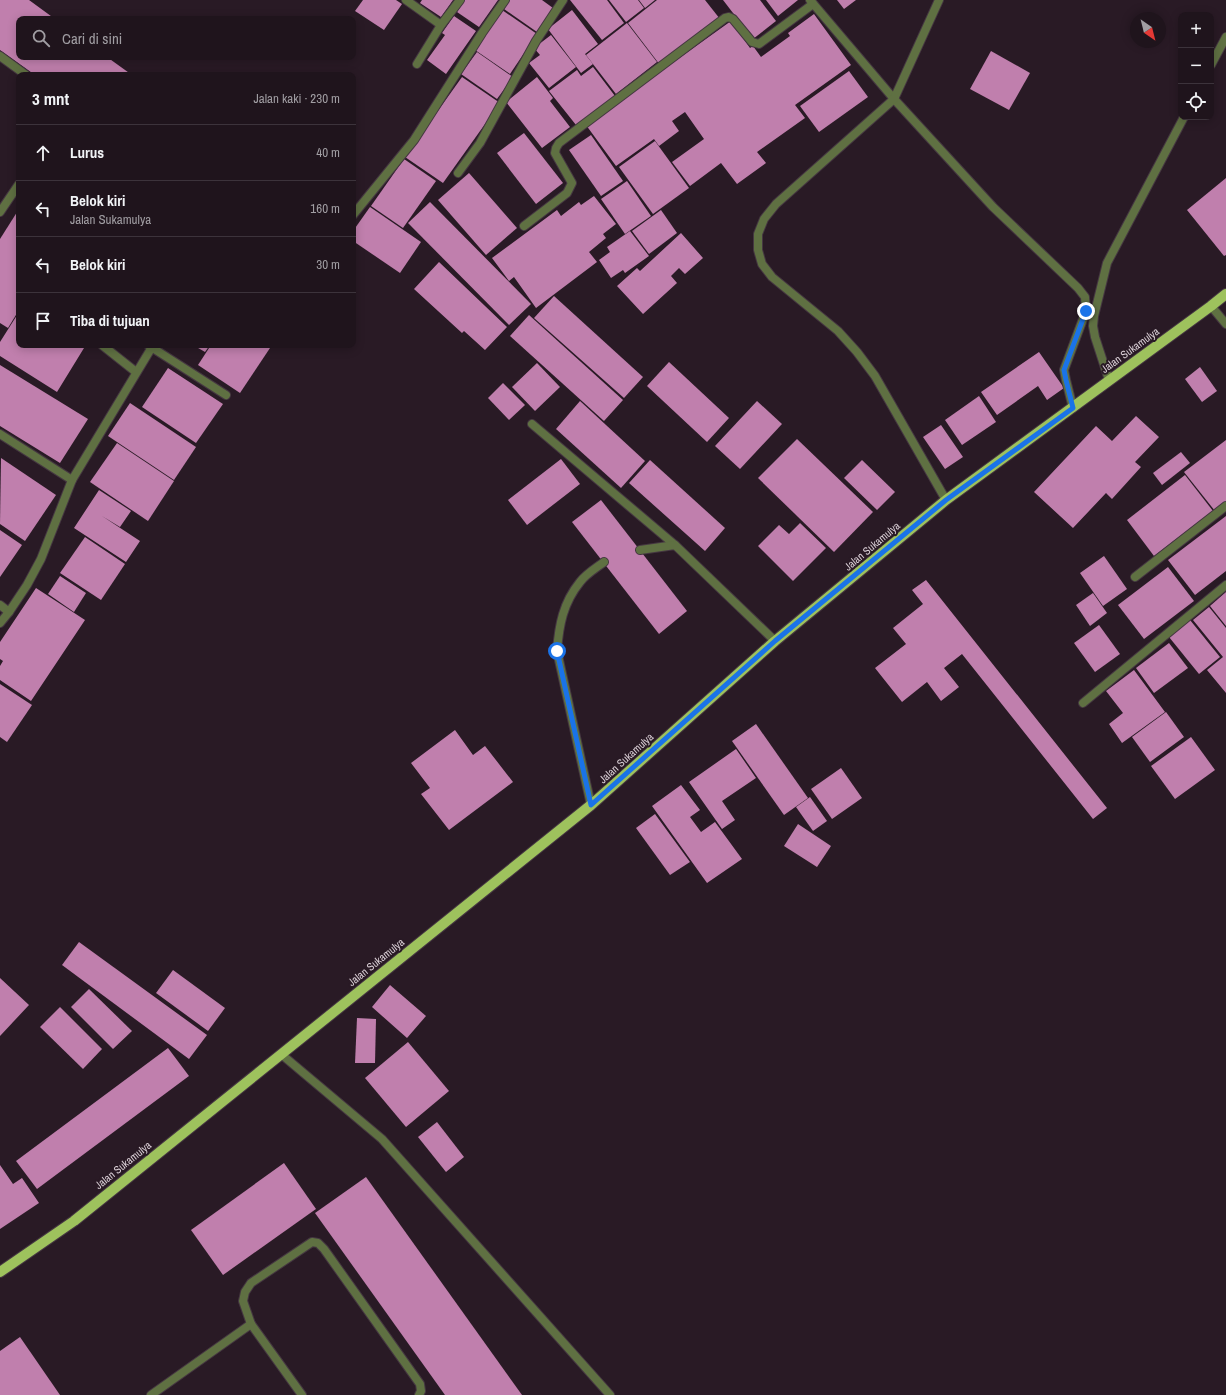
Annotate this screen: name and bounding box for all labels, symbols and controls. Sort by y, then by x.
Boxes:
north arrow [1130,12,1166,48]
map controls [1178,12,1214,120]
button: + [1178,12,1214,48]
search box [16,16,356,60]
icon: search [30,27,52,49]
text: Cari di sini [62,28,122,49]
button: − [1178,48,1214,84]
button: locate [1178,84,1214,120]
text: 3 mnt [32,87,69,110]
text: Jalan kaki · 230 m [253,90,340,107]
icon: ahead [32,142,54,164]
text: Lurus [70,142,104,163]
text: 40 m [316,144,340,161]
text: Belok kiri [70,190,125,211]
icon: left [32,198,54,220]
text: 160 m [310,200,340,217]
text: Jalan Sukamulya [70,211,151,228]
icon: left [32,254,54,276]
text: Belok kiri [70,254,125,275]
text: 30 m [316,256,340,273]
route end [1077,302,1095,320]
icon: arrive [32,310,54,332]
text: Tiba di tujuan [70,310,150,331]
street label: Jalan Sukamulya [1098,324,1162,376]
street label: Jalan Sukamulya [841,519,903,573]
route start [548,642,566,660]
street label: Jalan Sukamulya [596,730,656,786]
street label: Jalan Sukamulya [345,935,407,989]
street label: Jalan Sukamulya [92,1138,154,1192]

